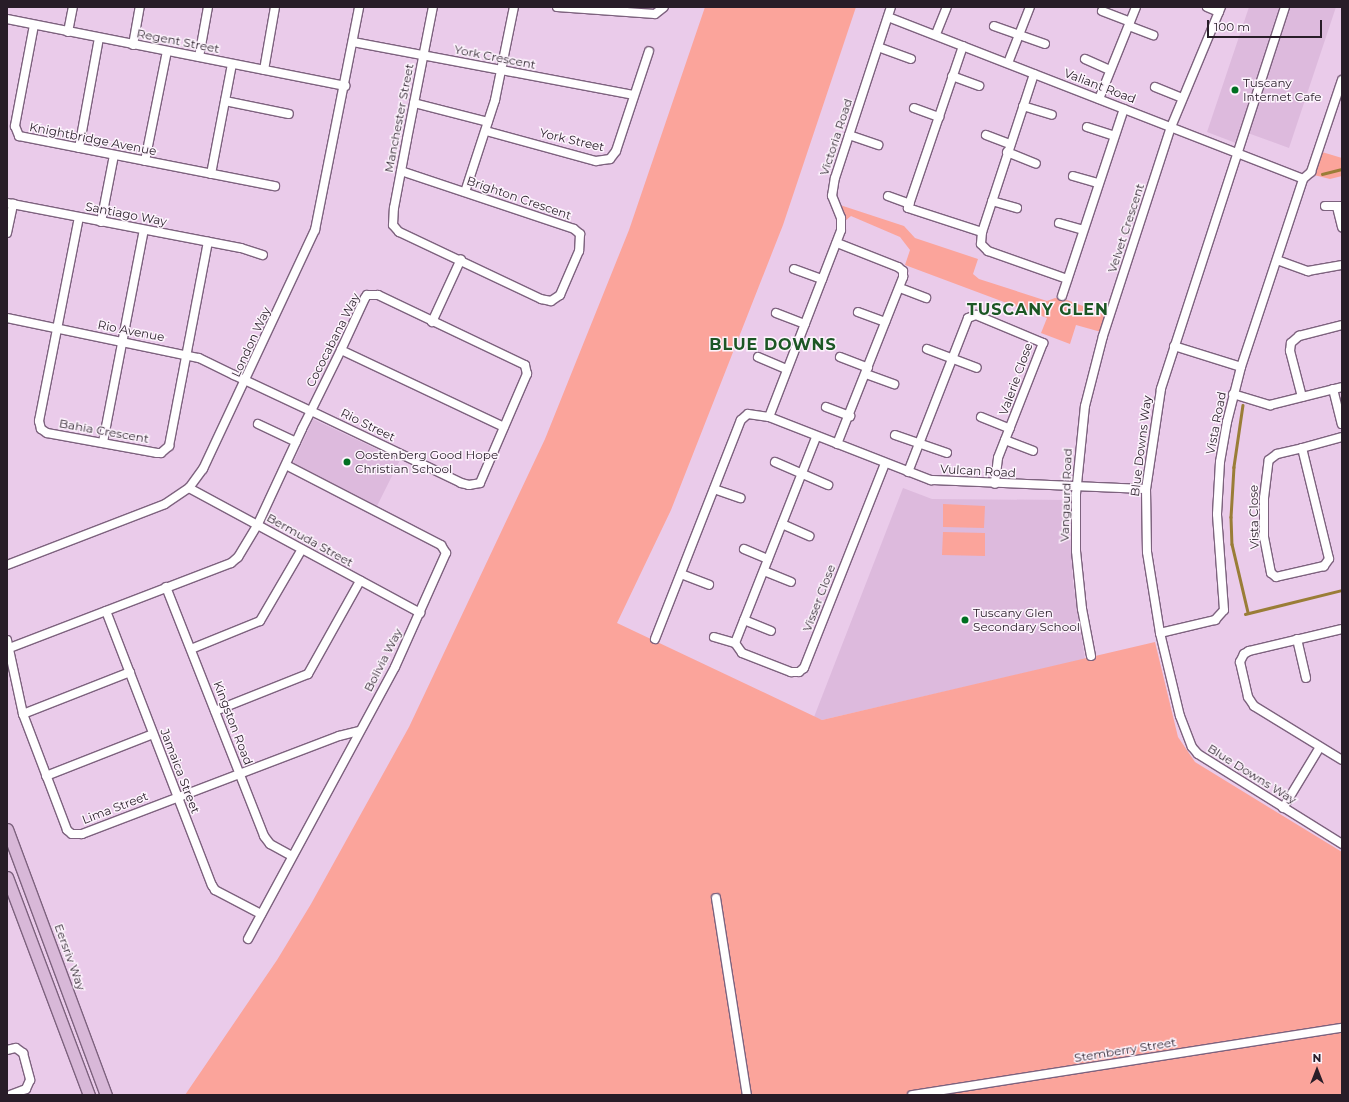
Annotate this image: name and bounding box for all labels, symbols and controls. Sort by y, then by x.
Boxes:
scale bar [1209,12,1324,38]
text: 100 m [1214,19,1250,34]
street label: Regent Street [135,26,221,56]
street label: York Crescent [453,42,537,72]
street label: Manchester Street [381,62,417,174]
street label: Valiant Road [1062,66,1138,106]
place label: Tuscany Internet Cafe [1243,76,1321,104]
marker: Tuscany Internet Cafe [1230,85,1240,95]
street label: Victoria Road [817,97,855,177]
street label: Knightbridge Avenue [28,120,158,158]
street label: York Street [538,126,606,154]
street label: Brighton Crescent [465,173,573,223]
street label: Velvet Crescent [1105,182,1147,274]
street label: Santiago Way [84,199,168,229]
street label: Cococabana Way [303,291,363,389]
district label: TUSCANY GLEN [967,300,1109,320]
street label: London Way [229,305,273,379]
street label: Rio Avenue [96,317,166,345]
district label: BLUE DOWNS [709,335,837,355]
street label: Valerie Close [996,341,1036,417]
street label: Vista Road [1203,390,1229,456]
street label: Blue Downs Way [1128,395,1154,497]
street label: Rio Street [338,406,398,444]
street label: Bahia Crescent [58,416,150,446]
place label: Oostenberg Good Hope Christian School [355,448,498,476]
street label: Vangaurd Road [1057,448,1075,542]
marker: Oostenberg Good Hope Christian School [342,457,352,467]
street label: Vulcan Road [940,462,1016,480]
street label: Vista Close [1246,485,1262,549]
street label: Bermuda Street [264,510,356,570]
street label: Visser Close [800,562,838,634]
place label: Tuscany Glen Secondary School [973,606,1080,634]
marker: Tuscany Glen Secondary School [960,615,970,625]
street label: Bolivia Way [361,626,405,694]
street label: Kingston Road [210,679,256,767]
street label: Jamaica Street [157,727,203,815]
street label: Blue Downs Way [1205,741,1299,807]
street label: Lima Street [80,789,150,827]
street label: Eersriv Way [51,922,89,992]
street label: Stemberry Street [1073,1035,1177,1065]
north arrow [1297,1050,1337,1090]
text: N [1313,1051,1321,1065]

